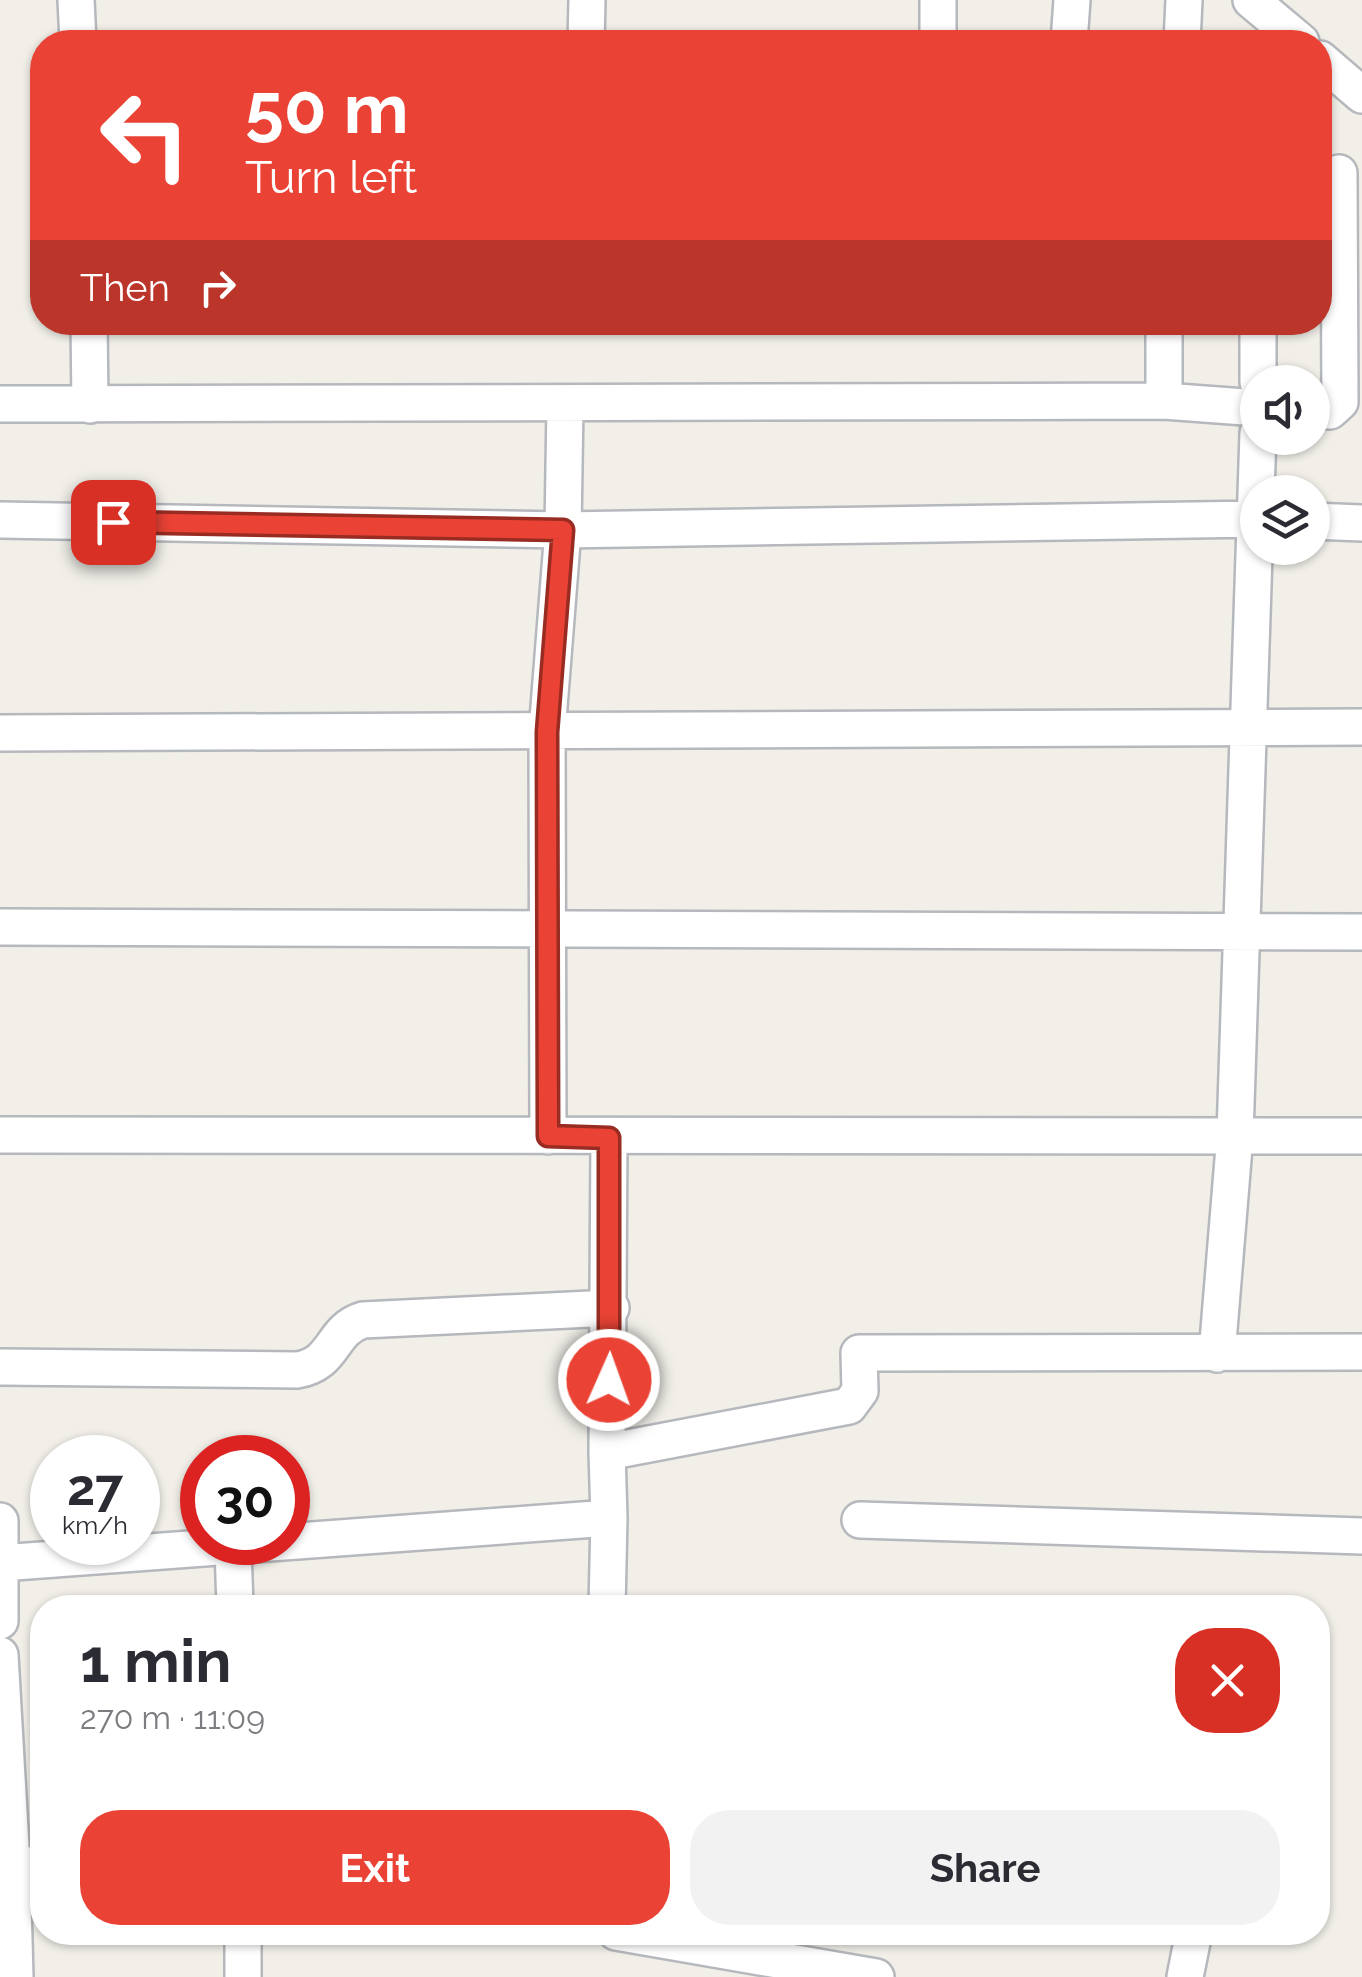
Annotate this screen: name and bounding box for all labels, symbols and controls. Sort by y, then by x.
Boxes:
text: 50 m [245,67,409,149]
icon: left [80,70,210,200]
text: Turn left [245,151,417,204]
icon: right [190,260,245,315]
text: Then [80,265,170,310]
map controls [1240,365,1330,565]
button: sound [1240,365,1330,455]
button: layers [1240,475,1330,565]
pin [71,480,156,565]
icon: arrive [86,495,141,550]
position arrow [557,1328,661,1432]
speed limit sign: 30 [180,1435,310,1565]
text: 27 [67,1458,123,1517]
text: km/h [62,1510,128,1540]
text: 1 min [80,1626,231,1696]
button: close [1175,1628,1280,1733]
text: 270 m · 11:09 [80,1699,265,1736]
button: Exit [80,1810,670,1925]
button: Share [690,1810,1280,1925]

